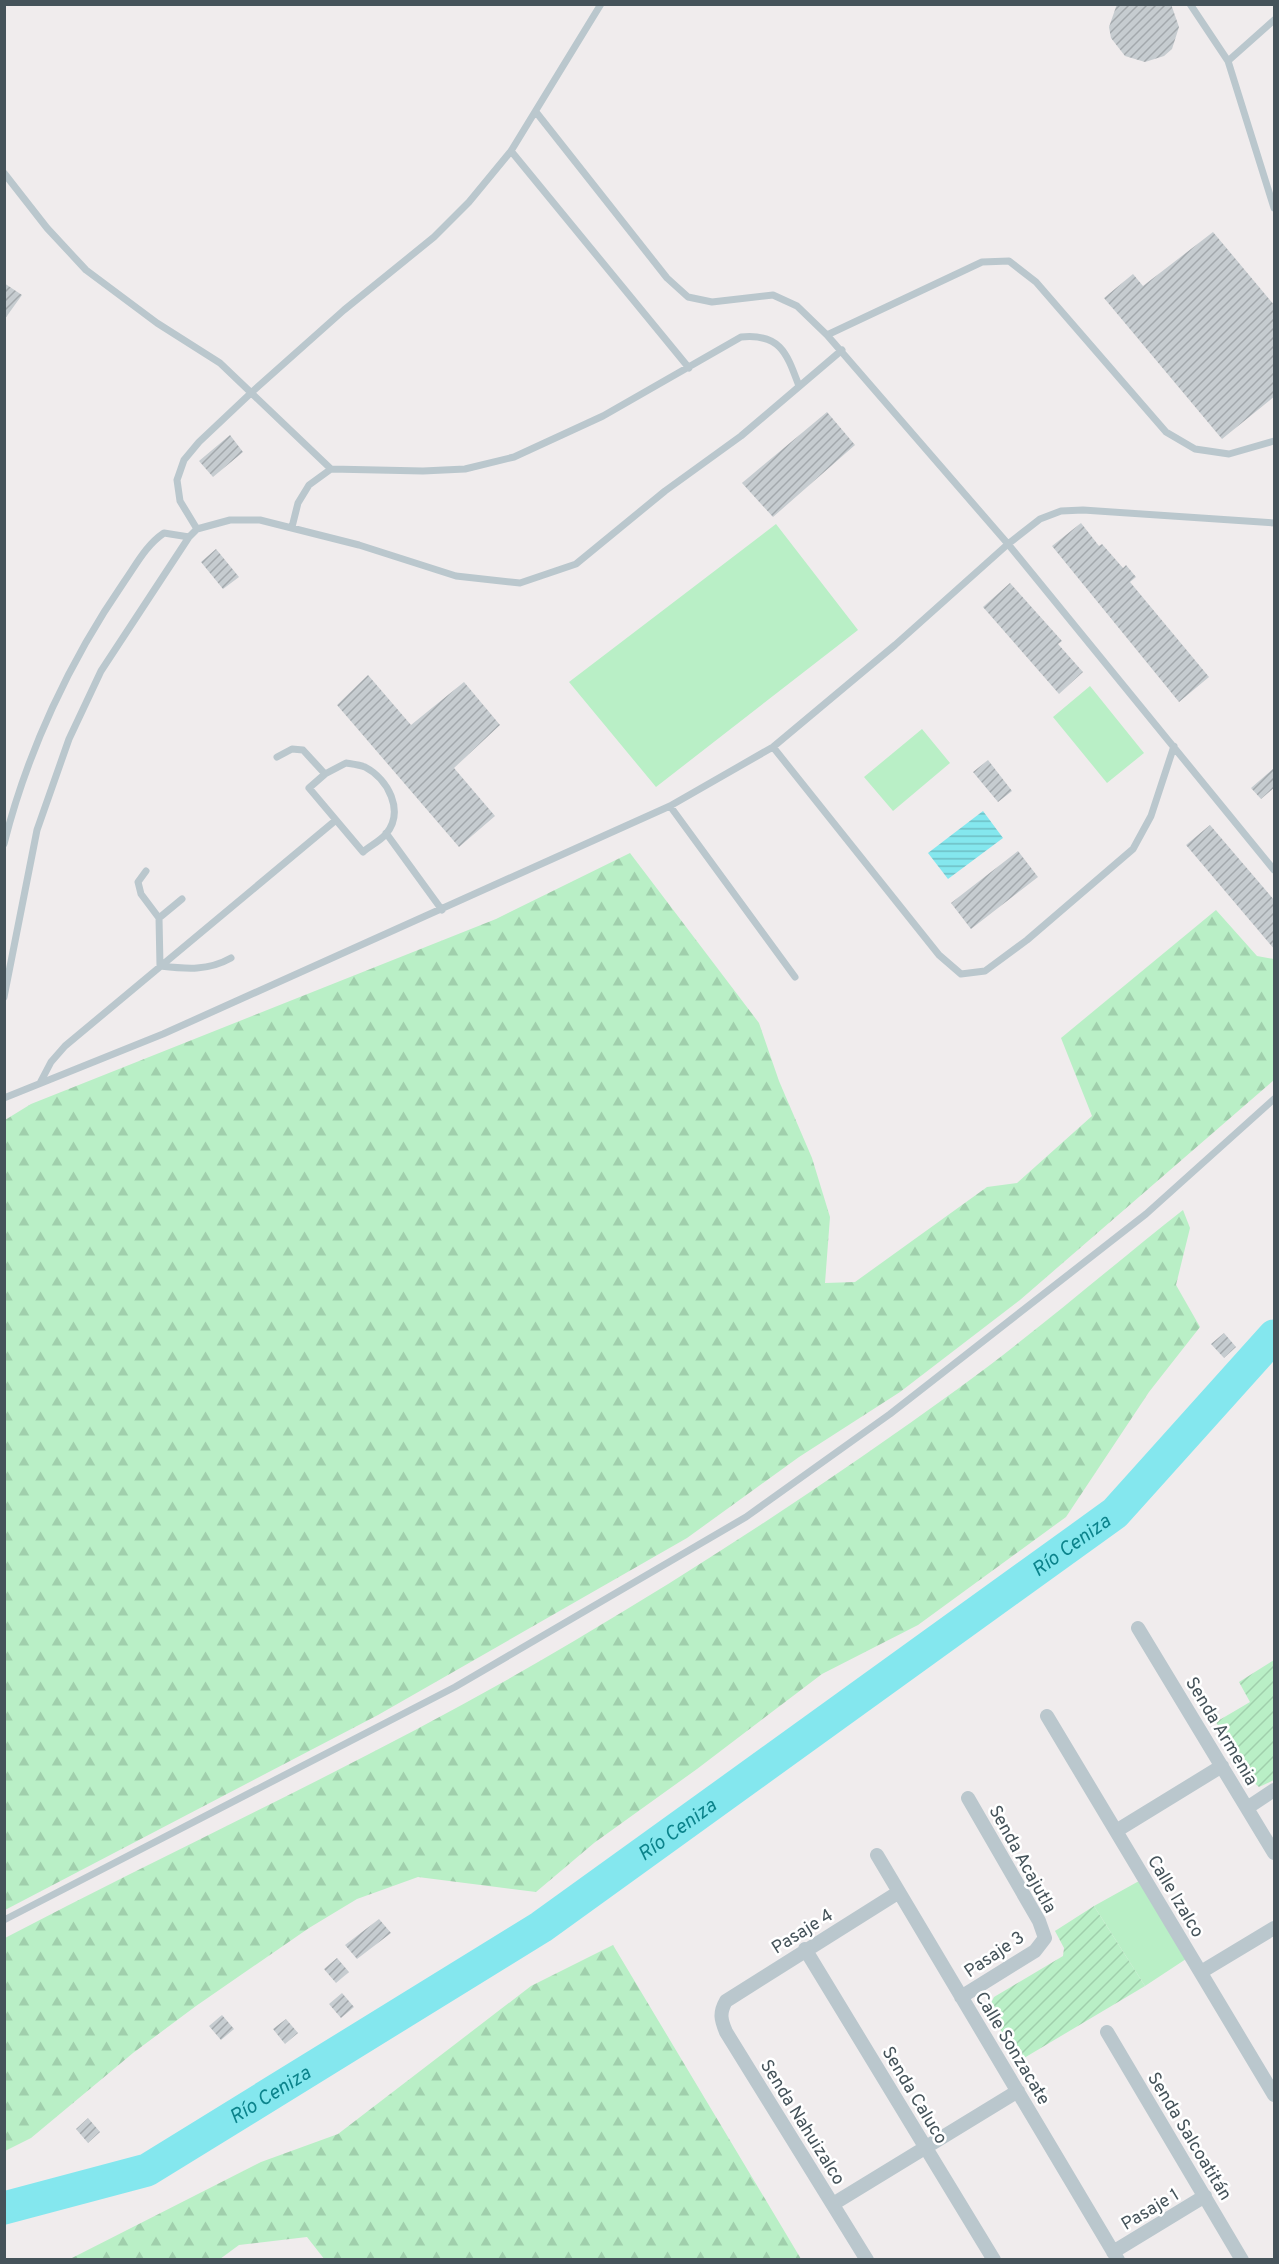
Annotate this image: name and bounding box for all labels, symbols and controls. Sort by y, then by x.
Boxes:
water label: Río Ceniza [1027,1509,1117,1584]
street label: Senda Armenia [1179,1673,1262,1790]
water label: Río Ceniza [633,1793,723,1868]
street label: Senda Acajutla [983,1802,1061,1918]
street label: Calle Izalco [1141,1851,1208,1942]
street label: Pasaje 4 [768,1904,838,1960]
street label: Pasaje 3 [960,1927,1029,1984]
street label: Calle Sonzacate [969,1988,1055,2110]
street label: Senda Caluco [876,2043,952,2149]
street label: Senda Nahuizalco [754,2056,850,2190]
water label: Río Ceniza [225,2061,317,2131]
street label: Senda Salcoatitán [1141,2068,1236,2205]
street label: Pasaje 1 [1117,2184,1184,2237]

